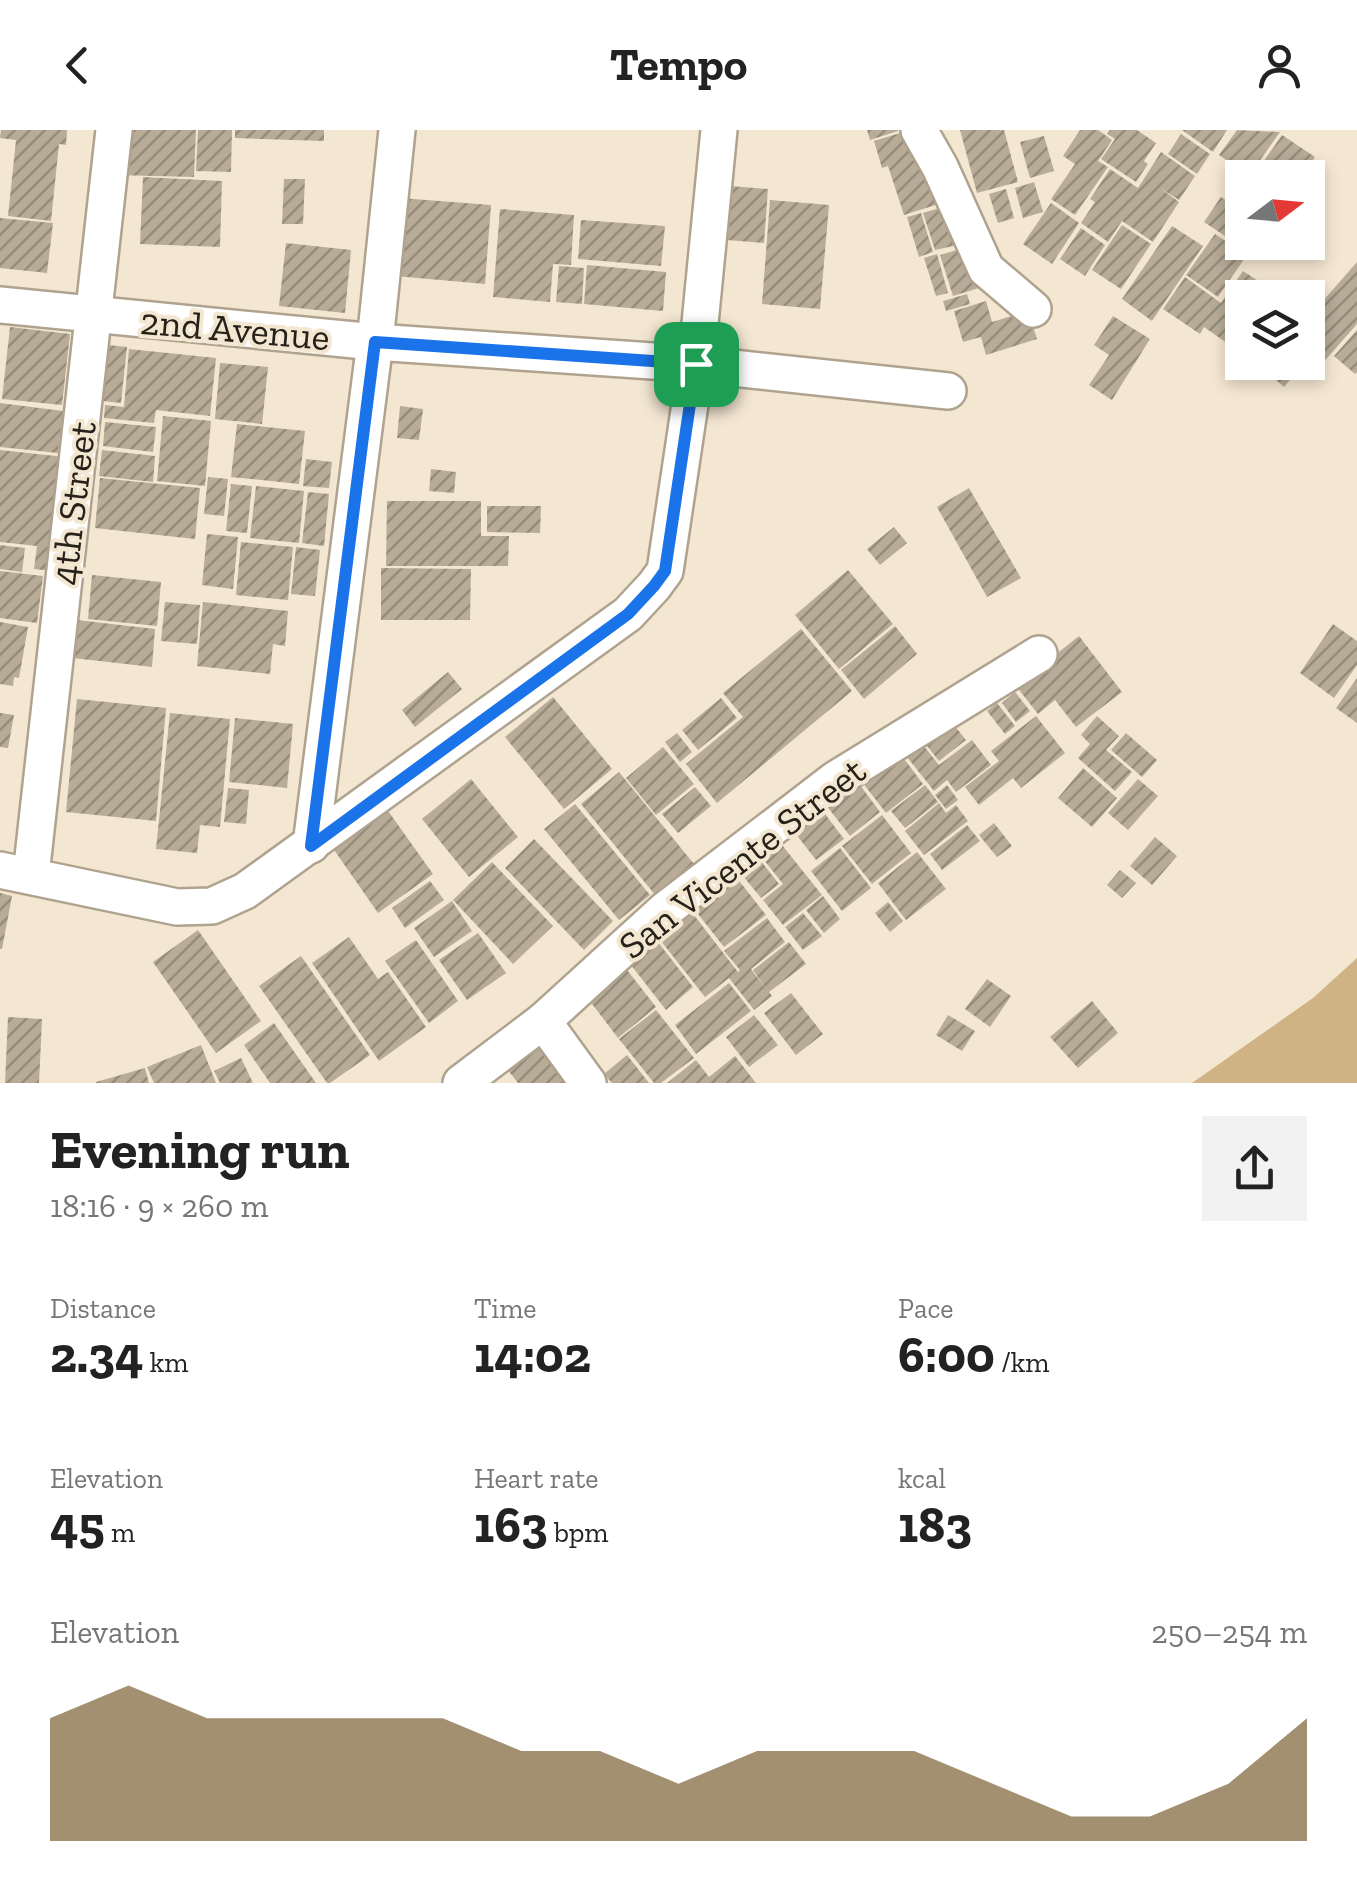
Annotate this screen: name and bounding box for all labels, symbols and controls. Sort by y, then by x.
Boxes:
icon: back [50,38,105,93]
text: Tempo [610,38,747,92]
icon: person [1252,38,1307,93]
north arrow [1225,160,1325,260]
map controls [1225,160,1325,380]
button: layers [1225,280,1325,380]
street label: 2nd Avenue [138,298,332,360]
pin [654,322,739,407]
icon: arrive [669,337,724,392]
street label: 4th Street [40,419,106,587]
street label: San Vicente Street [610,747,874,969]
text: Evening run [50,1116,350,1182]
button: share [1202,1116,1307,1221]
text: 18:16 · 9 × 260 m [50,1187,268,1225]
text: Distance [50,1292,156,1325]
text: Time [474,1292,537,1325]
text: Pace [898,1292,954,1325]
text: 2.34 [50,1325,143,1385]
text: 14:02 [474,1325,591,1385]
text: 6:00 [898,1325,995,1385]
text: km [143,1346,189,1379]
text: /km [995,1346,1049,1379]
text: Elevation [50,1462,163,1495]
text: Heart rate [474,1462,599,1495]
text: kcal [898,1462,946,1495]
text: 45 [50,1495,105,1555]
text: 163 [474,1495,548,1555]
text: 183 [898,1495,972,1555]
text: m [105,1516,135,1549]
text: bpm [548,1516,609,1549]
text: Elevation [50,1613,179,1651]
text: 250–254 m [1151,1613,1307,1651]

